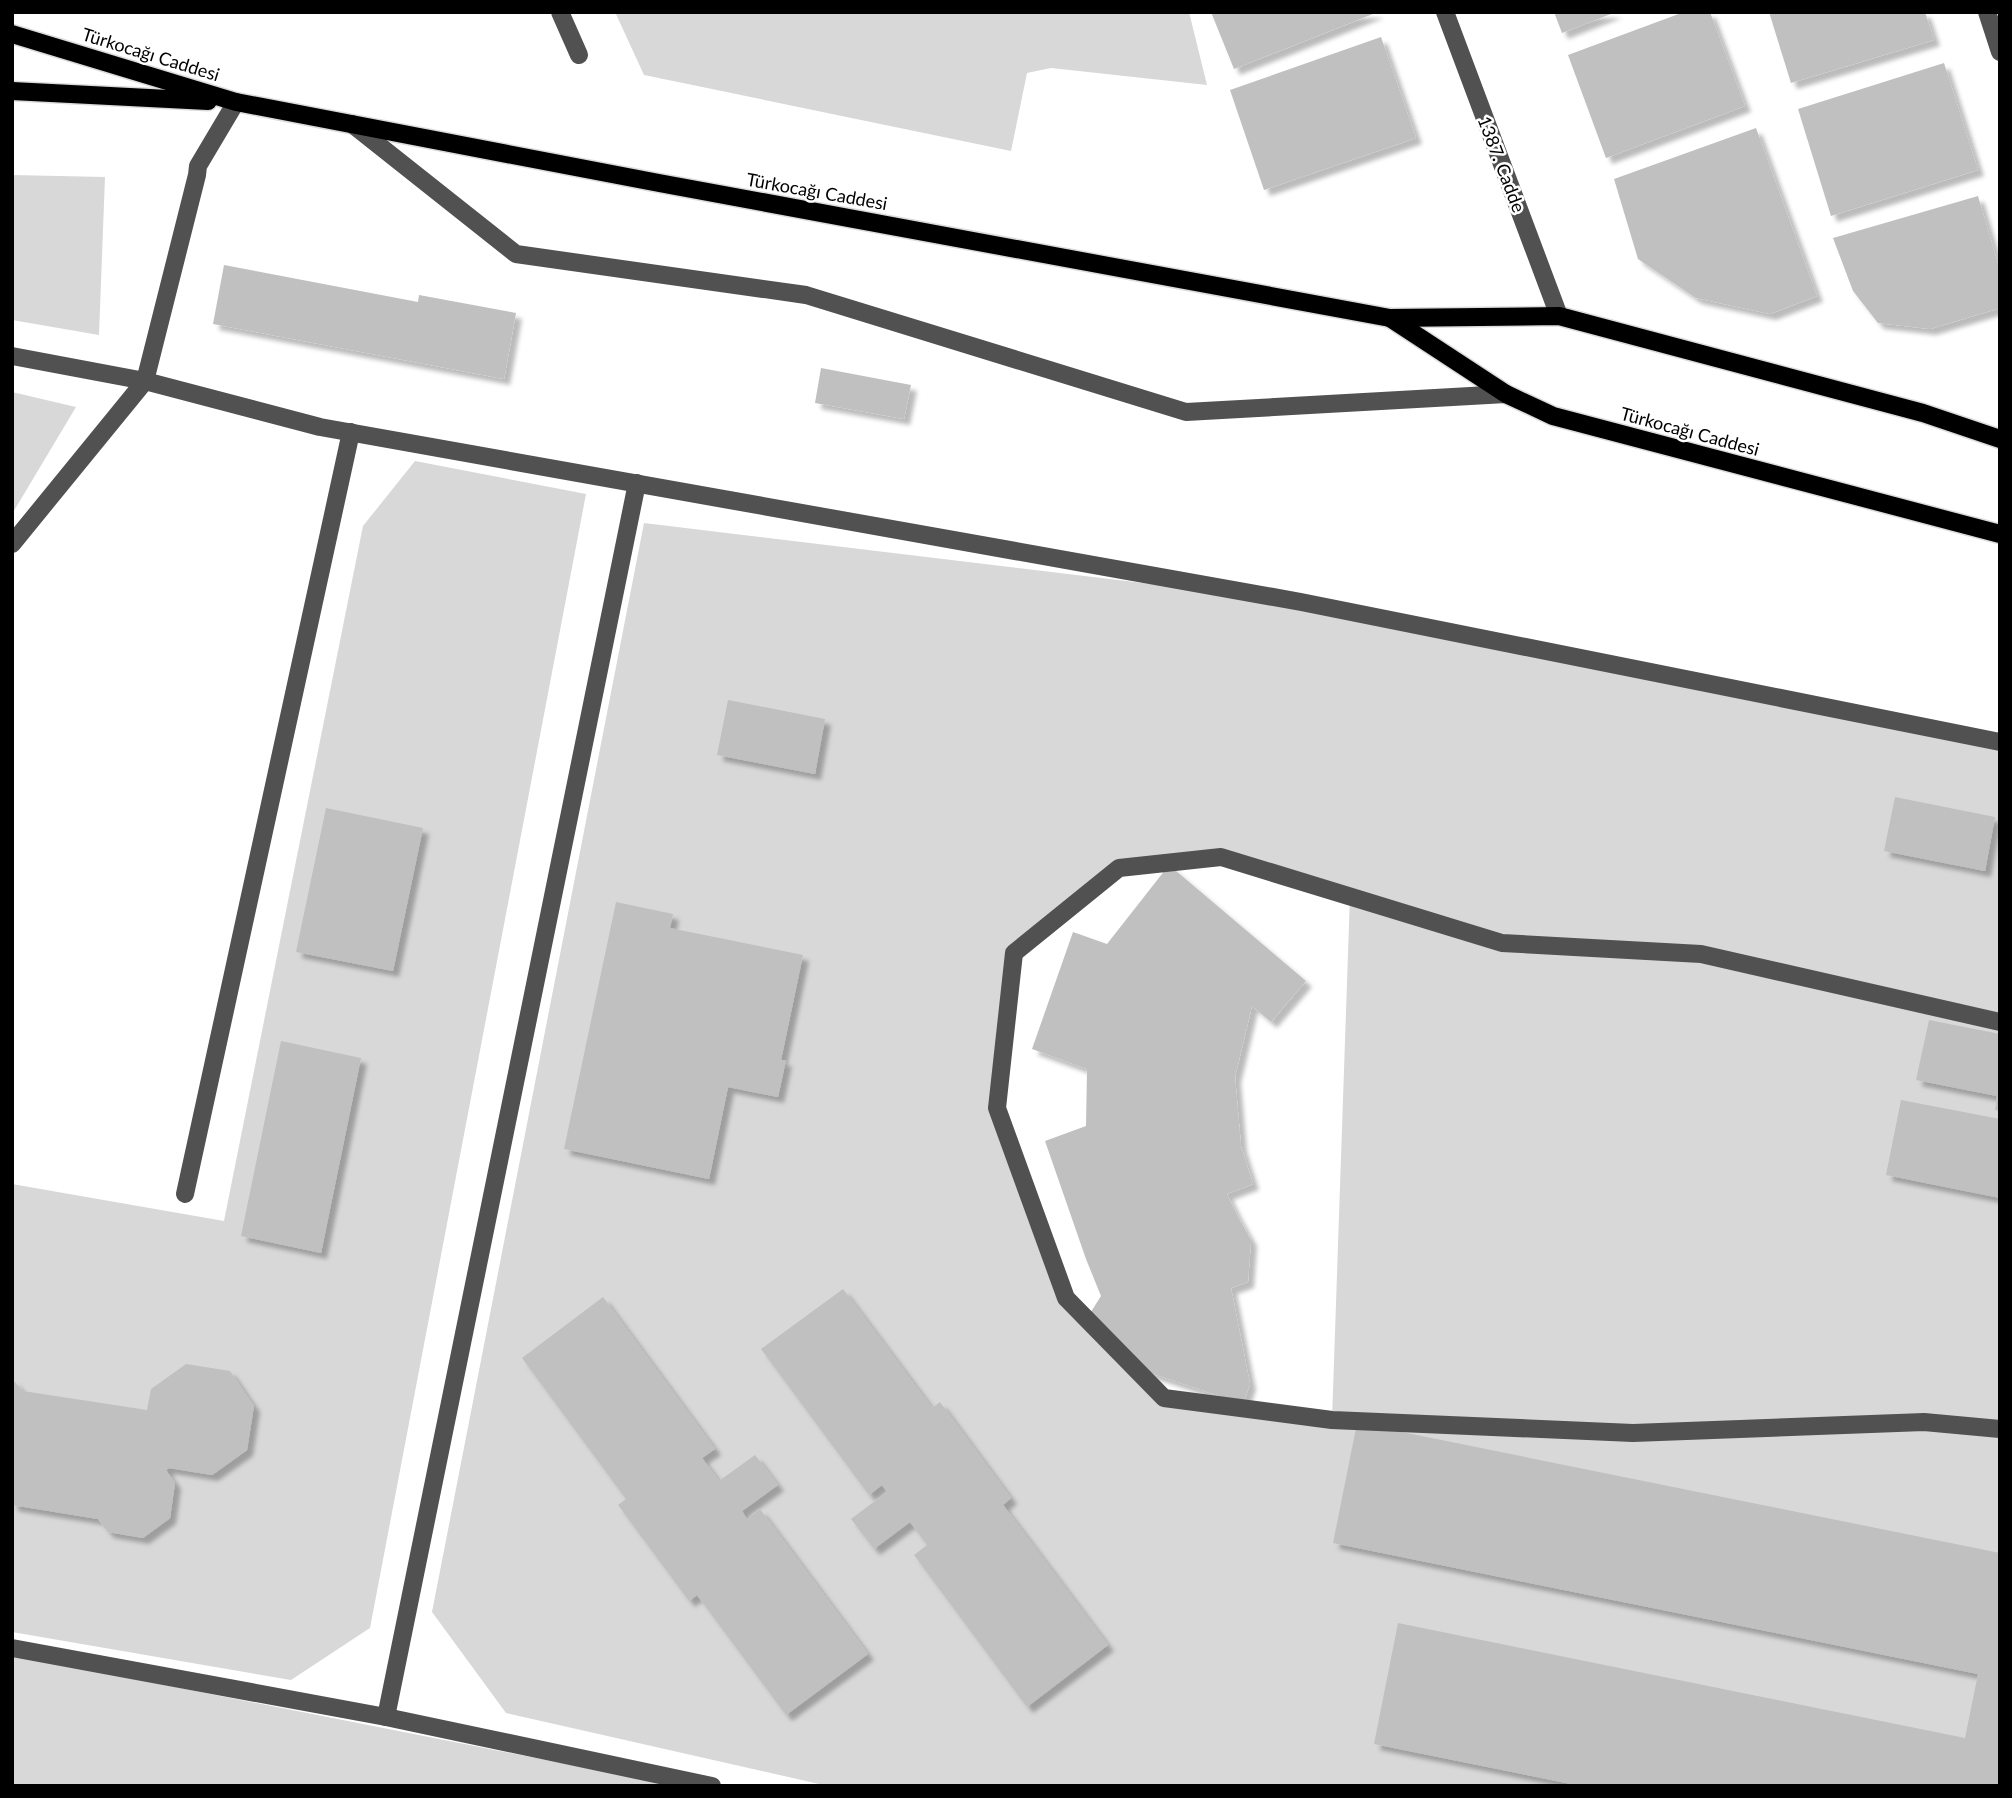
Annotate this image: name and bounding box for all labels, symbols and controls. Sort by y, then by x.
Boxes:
street label: Türkocağı Caddesi [80,23,222,85]
street label: 1387. Cadde [1474,113,1530,215]
street label: Türkocağı Caddesi [745,168,889,214]
street label: Türkocağı Caddesi [1618,402,1762,460]

